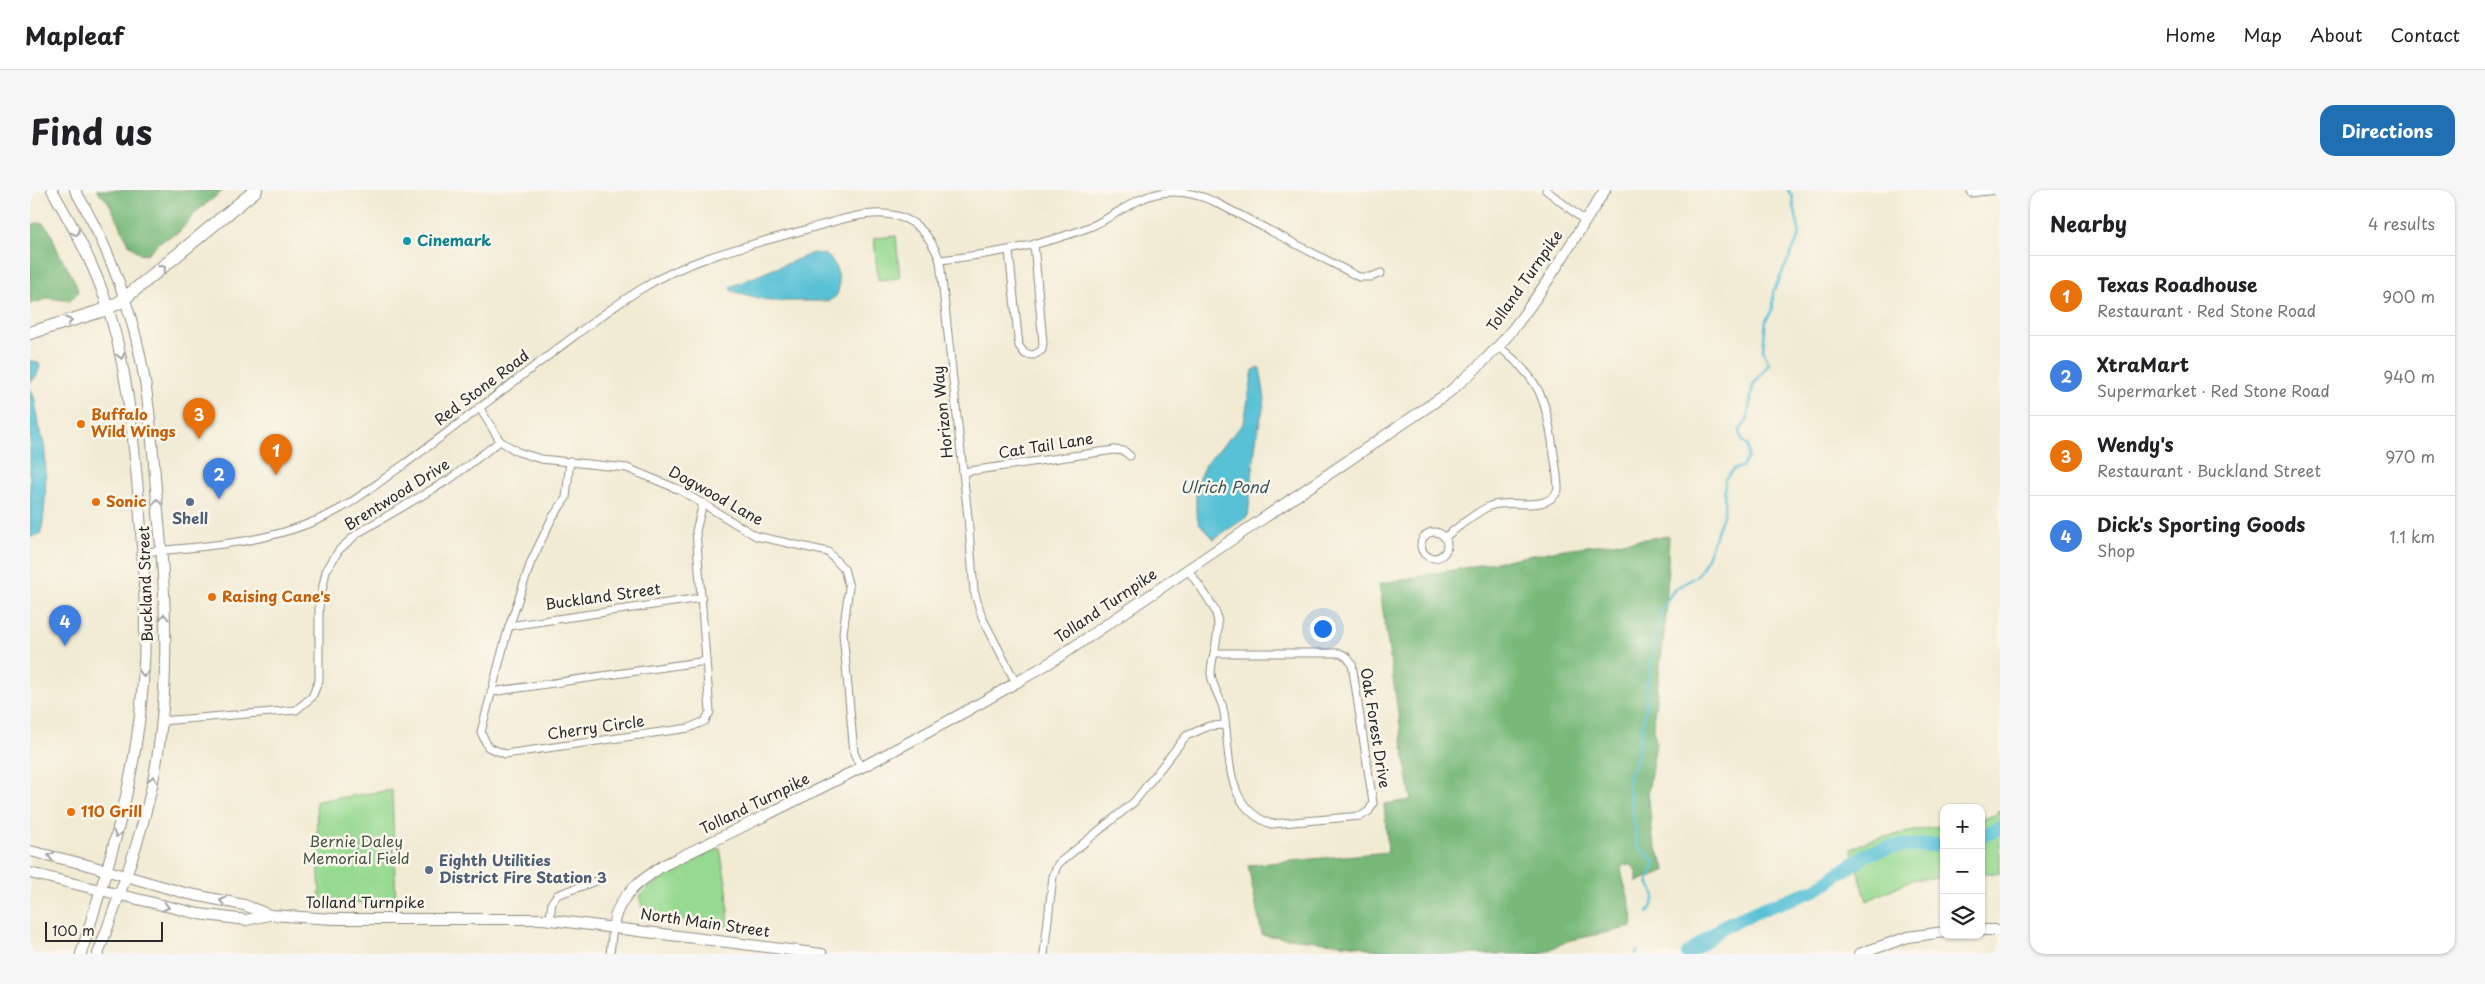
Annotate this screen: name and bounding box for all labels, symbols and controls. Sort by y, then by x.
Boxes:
text: Mapleaf [25,17,124,53]
text: Home [2165,21,2215,48]
text: Map [2243,21,2282,48]
text: About [2310,21,2362,48]
text: Contact [2390,21,2460,48]
text: Find us [30,104,152,157]
button: Directions [2320,105,2455,156]
text: Nearby [2050,207,2127,239]
text: 4 results [2368,211,2435,235]
street label: Tolland Turnpike [1480,225,1567,336]
one-way arrow [70,227,80,236]
place label: Cinemark [417,228,491,251]
marker: Cinemark [401,235,413,247]
one-way arrow [157,265,166,274]
text: Texas Roadhouse [2097,270,2258,298]
text: 1 [2062,284,2070,308]
text: 900 m [2382,284,2435,308]
text: Restaurant · Red Stone Road [2097,298,2316,322]
one-way arrow [65,316,73,326]
street label: Red Stone Road [429,343,533,430]
text: XtraMart [2097,350,2189,378]
one-way arrow [115,351,126,360]
text: 2 [2060,364,2072,388]
text: 940 m [2383,364,2435,388]
street label: Horizon Way [925,365,958,460]
text: Supermarket · Red Stone Road [2097,378,2330,402]
pin: 3 [183,398,215,439]
place label: Buffalo Wild Wings [91,402,176,442]
marker: Buffalo Wild Wings [75,418,87,430]
street label: Cat Tail Lane [997,426,1095,463]
text: Wendy's [2097,430,2174,458]
pin: 1 [260,434,292,475]
text: 3 [2061,444,2071,468]
text: 970 m [2385,444,2435,468]
street label: Brentwood Drive [339,452,453,535]
pin: 2 [203,458,235,499]
text: Restaurant · Buckland Street [2097,458,2321,482]
street label: Dogwood Lane [665,459,768,530]
water label: Ulrich Pond [1180,474,1271,498]
place label: Sonic [106,489,147,512]
marker: Sonic [90,496,102,508]
marker: Shell [184,496,196,508]
one-way arrow [152,498,163,506]
place label: Shell [172,506,208,529]
text: Dick's Sporting Goods [2097,510,2305,538]
text: 4 [2061,524,2071,548]
text: 1.1 km [2389,524,2435,548]
street label: Buckland Street [131,525,158,643]
text: Shop [2097,538,2135,562]
street label: Tolland Turnpike [1049,562,1161,648]
street label: Buckland Street [543,576,662,615]
place label: Raising Cane's [222,584,331,607]
marker: Raising Cane's [206,591,218,603]
pin: 4 [49,605,81,646]
one-way arrow [159,613,169,620]
your location [1310,616,1336,642]
street label: Oak Forest Drive [1356,666,1397,790]
one-way arrow [139,670,150,678]
street label: Cherry Circle [546,708,646,745]
street label: Tolland Turnpike [696,766,813,839]
one-way arrow [148,774,158,783]
place label: 110 Grill [81,799,142,822]
map controls [1940,804,1985,939]
button: + [1940,804,1985,849]
marker: 110 Grill [65,806,77,818]
one-way arrow [112,829,123,838]
park label: Bernie Daley Memorial Field [302,829,410,869]
place label: Eighth Utilities District Fire Station 3 [439,848,607,888]
button: − [1940,849,1985,894]
one-way arrow [47,851,56,862]
marker: Eighth Utilities District Fire Station 3 [423,864,435,876]
street label: Tolland Turnpike [305,890,425,913]
button: layers [1940,894,1985,939]
one-way arrow [219,896,228,907]
one-way arrow [162,901,171,912]
street label: North Main Street [639,901,771,942]
scale bar [45,919,162,942]
text: 100 m [52,920,95,941]

